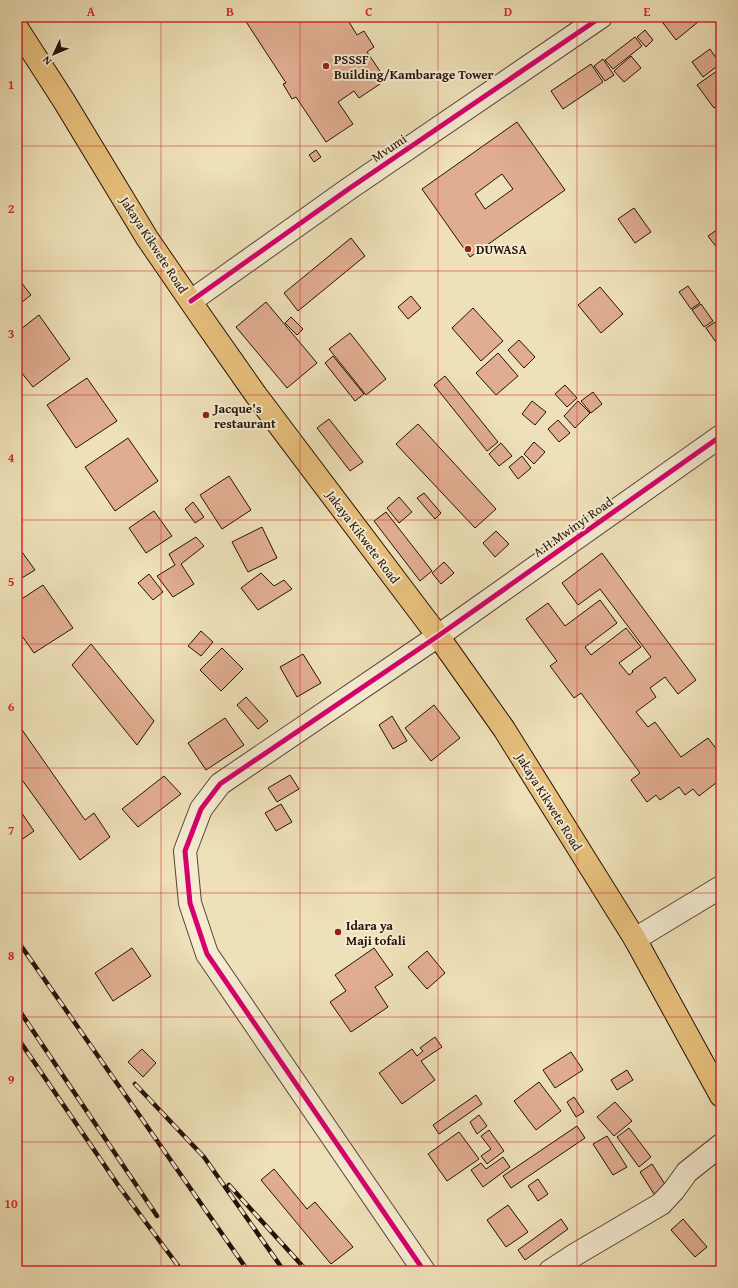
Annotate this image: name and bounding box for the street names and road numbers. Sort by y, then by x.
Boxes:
street label: Mvumi [368,129,411,167]
street label: Jakaya Kikwete Road [114,191,193,297]
street label: Jakaya Kikwete Road [320,485,404,588]
street label: A.H.Mwinyi Road [529,492,617,562]
street label: Jakaya Kikwete Road [510,748,587,855]

